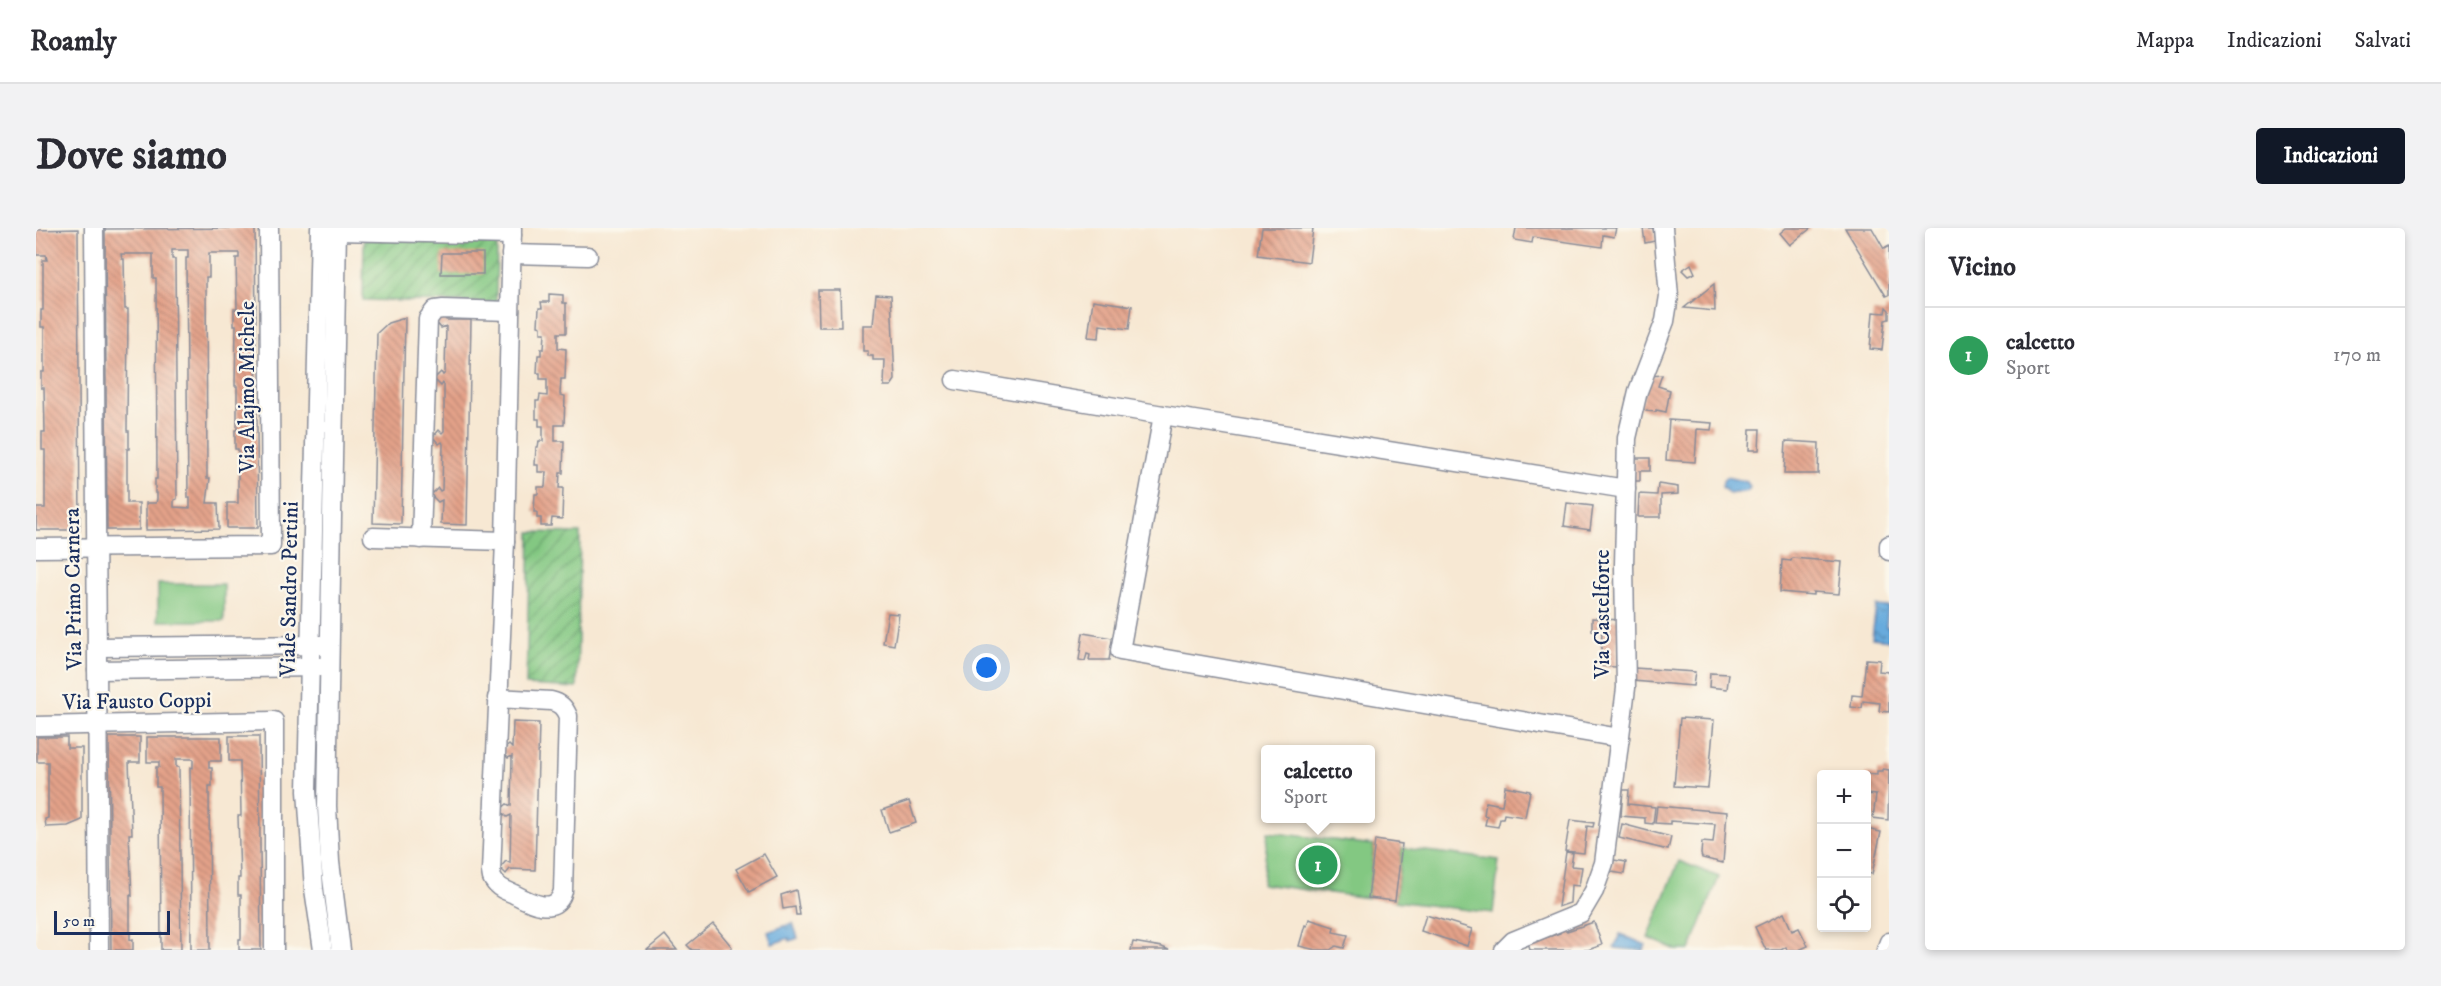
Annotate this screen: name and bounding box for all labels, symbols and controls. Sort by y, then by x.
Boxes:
text: Roamly [30,24,116,59]
text: Mappa [2136,28,2194,54]
text: Indicazioni [2227,28,2322,54]
text: Salvati [2355,28,2411,54]
button: Indicazioni [2256,128,2405,184]
text: Dove siamo [36,130,227,182]
text: Vicino [1949,251,2016,284]
street label: Via Alajmo Michele [234,301,261,474]
text: calcetto [2006,329,2075,356]
text: 1 [1965,343,1972,368]
text: 170 m [2333,343,2381,368]
text: Sport [2006,356,2050,381]
street label: Viale Sandro Pertini [274,501,305,678]
street label: Via Primo Carnera [59,507,88,671]
street label: Via Castelforte [1589,549,1616,680]
your location [972,653,1001,682]
street label: Via Fausto Coppi [61,687,212,716]
popup [1261,745,1375,823]
text: calcetto [1284,758,1352,785]
map controls [1817,770,1871,932]
button: + [1817,770,1871,824]
text: Sport [1284,785,1328,810]
button: − [1817,824,1871,878]
pin: 1 [1298,842,1338,888]
button: locate [1817,878,1871,932]
scale bar [54,908,170,936]
text: 50 m [63,911,95,931]

